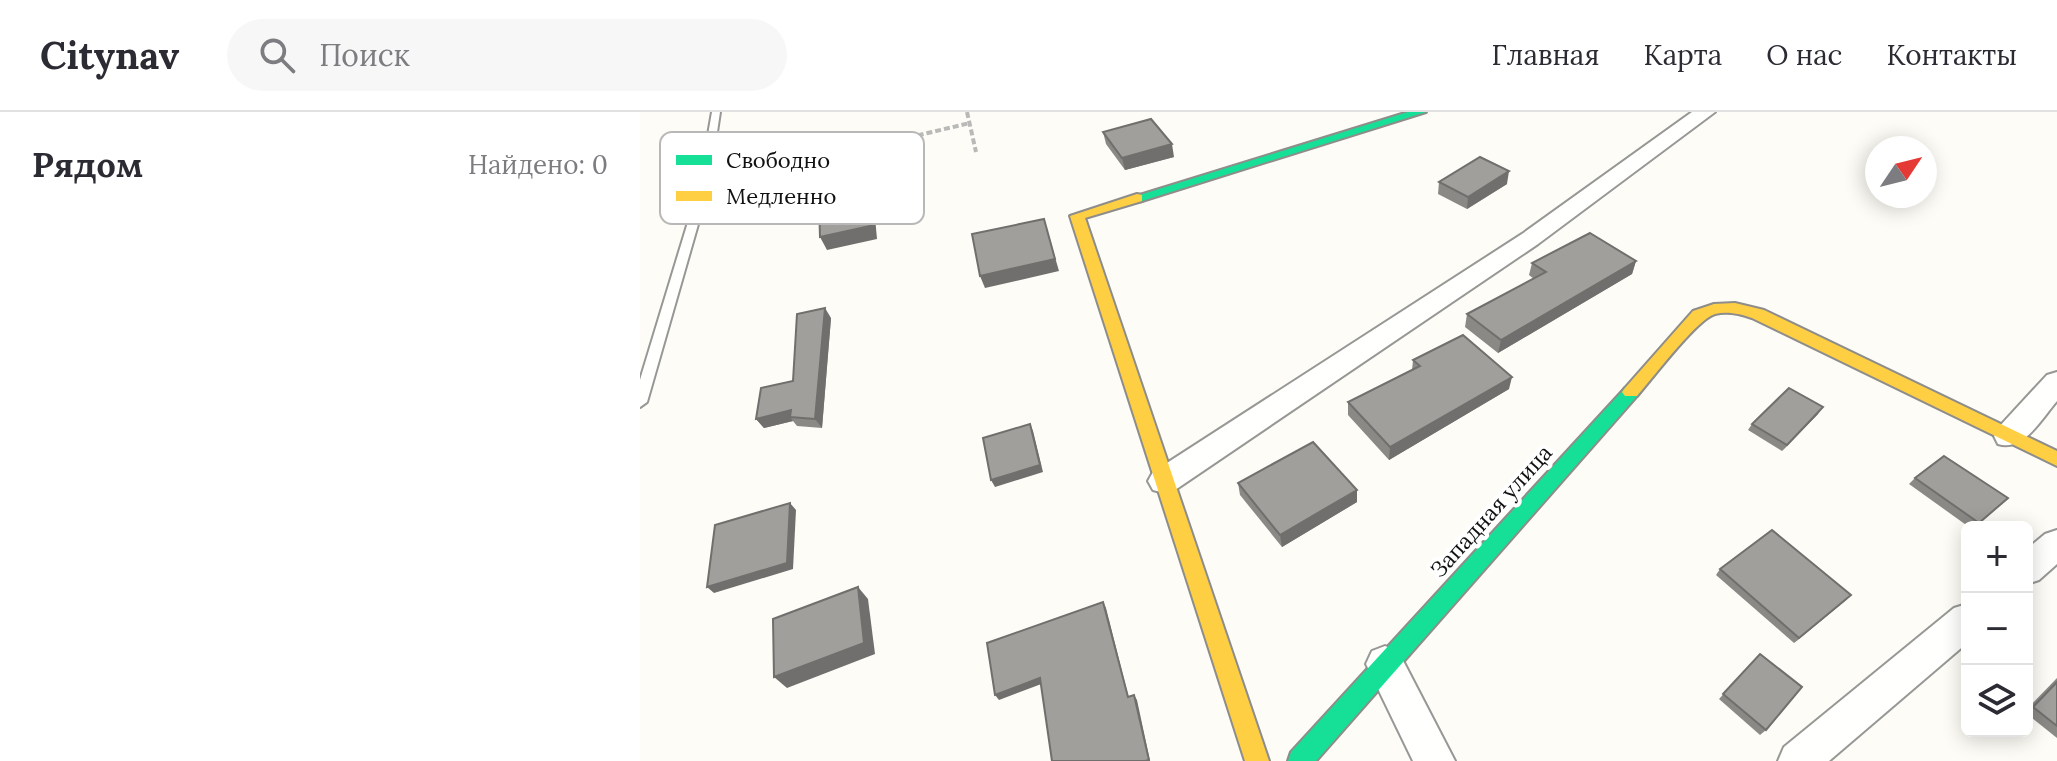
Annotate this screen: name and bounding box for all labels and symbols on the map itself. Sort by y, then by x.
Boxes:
legend [660,132,924,224]
north arrow [1865,136,1937,208]
text: Свободно [726,146,830,174]
text: Медленно [726,182,836,210]
street label: Западная улица [1424,439,1558,583]

